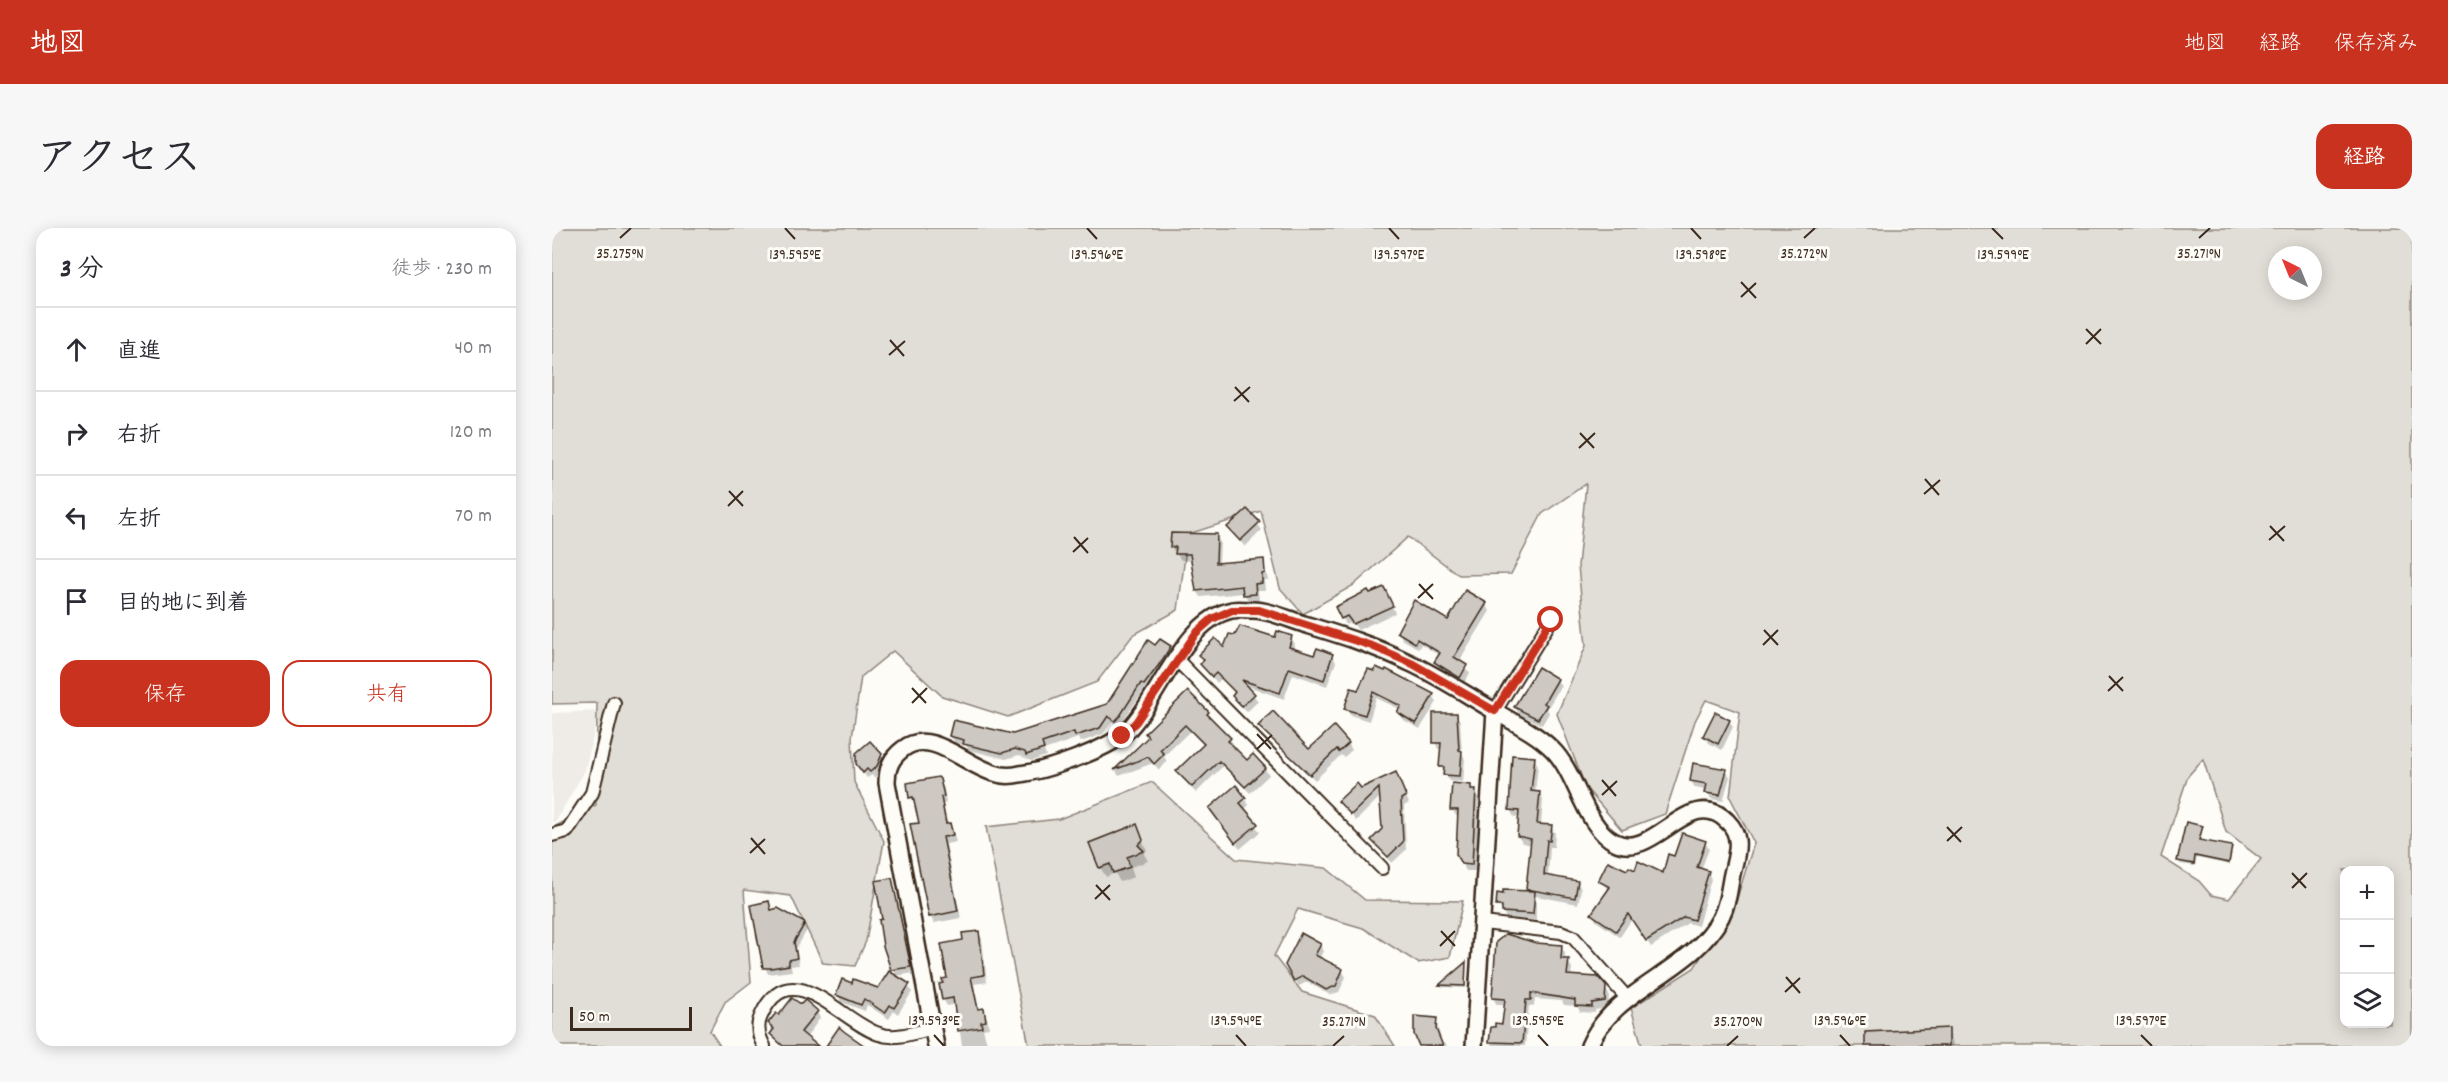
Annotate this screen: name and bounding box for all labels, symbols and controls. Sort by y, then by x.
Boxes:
text: 地図 [30,26,86,66]
text: 地図 [2184,30,2226,60]
text: 経路 [2259,30,2301,60]
text: 保存済み [2334,30,2418,60]
button: 経路 [2316,124,2412,189]
text: アクセス [36,132,201,192]
text: 35.275°N [596,244,644,266]
text: 35.272°N [1780,244,1828,266]
text: 35.271°N [2177,244,2221,266]
text: 139.595°E [769,245,821,267]
text: 139.596°E [1071,245,1123,267]
text: 139.597°E [1374,245,1424,267]
text: 139.598°E [1676,245,1727,267]
text: 139.599°E [1977,245,2029,267]
north arrow [2268,246,2322,300]
text: 3 分 [60,252,104,289]
text: 徒歩 · 230 m [391,256,492,284]
icon: ahead [60,333,93,366]
text: 40 m [454,335,492,363]
text: 直進 [117,337,161,368]
icon: right [60,417,93,450]
text: 120 m [450,419,492,447]
text: 右折 [117,421,161,452]
icon: left [60,501,93,534]
text: 70 m [455,503,492,531]
text: 左折 [117,505,161,536]
icon: arrive [60,585,93,618]
text: 目的地に到着 [117,589,249,620]
route start [1537,606,1563,632]
button: 保存 [60,660,270,727]
button: 共有 [282,660,492,727]
route end [1108,722,1134,748]
map controls [2340,866,2394,1028]
button: + [2340,866,2394,920]
button: − [2340,920,2394,974]
button: layers [2340,974,2394,1028]
scale bar [570,1004,692,1032]
text: 50 m [579,1006,610,1029]
text: 139.593°E [908,1011,960,1033]
text: 139.594°E [1211,1011,1262,1033]
text: 139.595°E [1512,1011,1564,1033]
text: 139.596°E [1814,1011,1866,1033]
text: 139.597°E [2116,1011,2166,1033]
text: 35.271°N [1322,1012,1366,1034]
text: 35.270°N [1714,1012,1762,1034]

